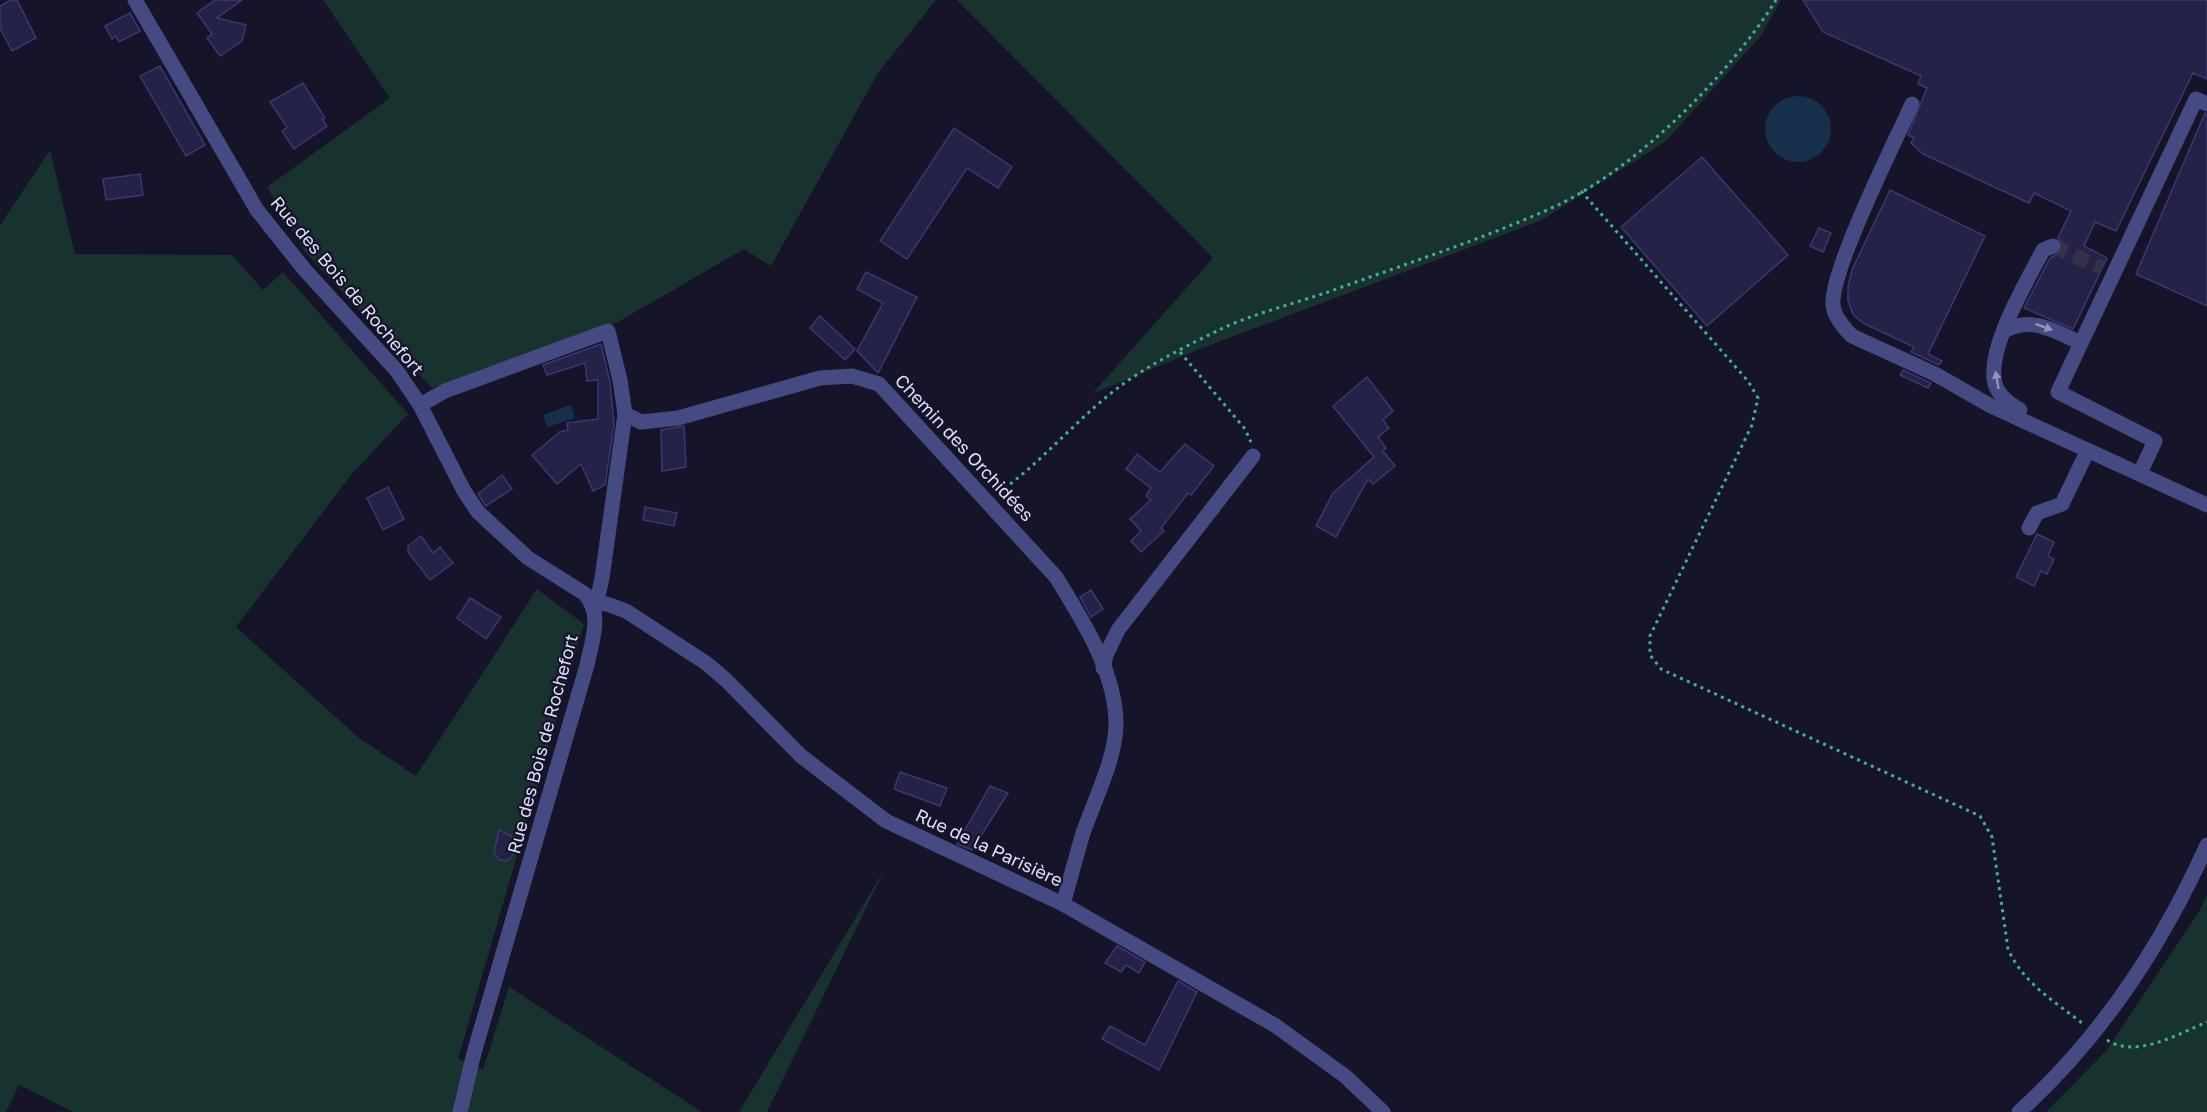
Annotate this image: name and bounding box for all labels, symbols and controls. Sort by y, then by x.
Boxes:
street label: Rue des Bois de Rochefort [266,191,429,379]
one-way arrow [2035,323,2053,333]
street label: Chemin des Orchidées [891,369,1039,525]
one-way arrow [1992,370,2001,389]
street label: Rue des Bois de Rochefort [502,631,582,856]
street label: Rue de la Parisière [912,803,1067,891]

